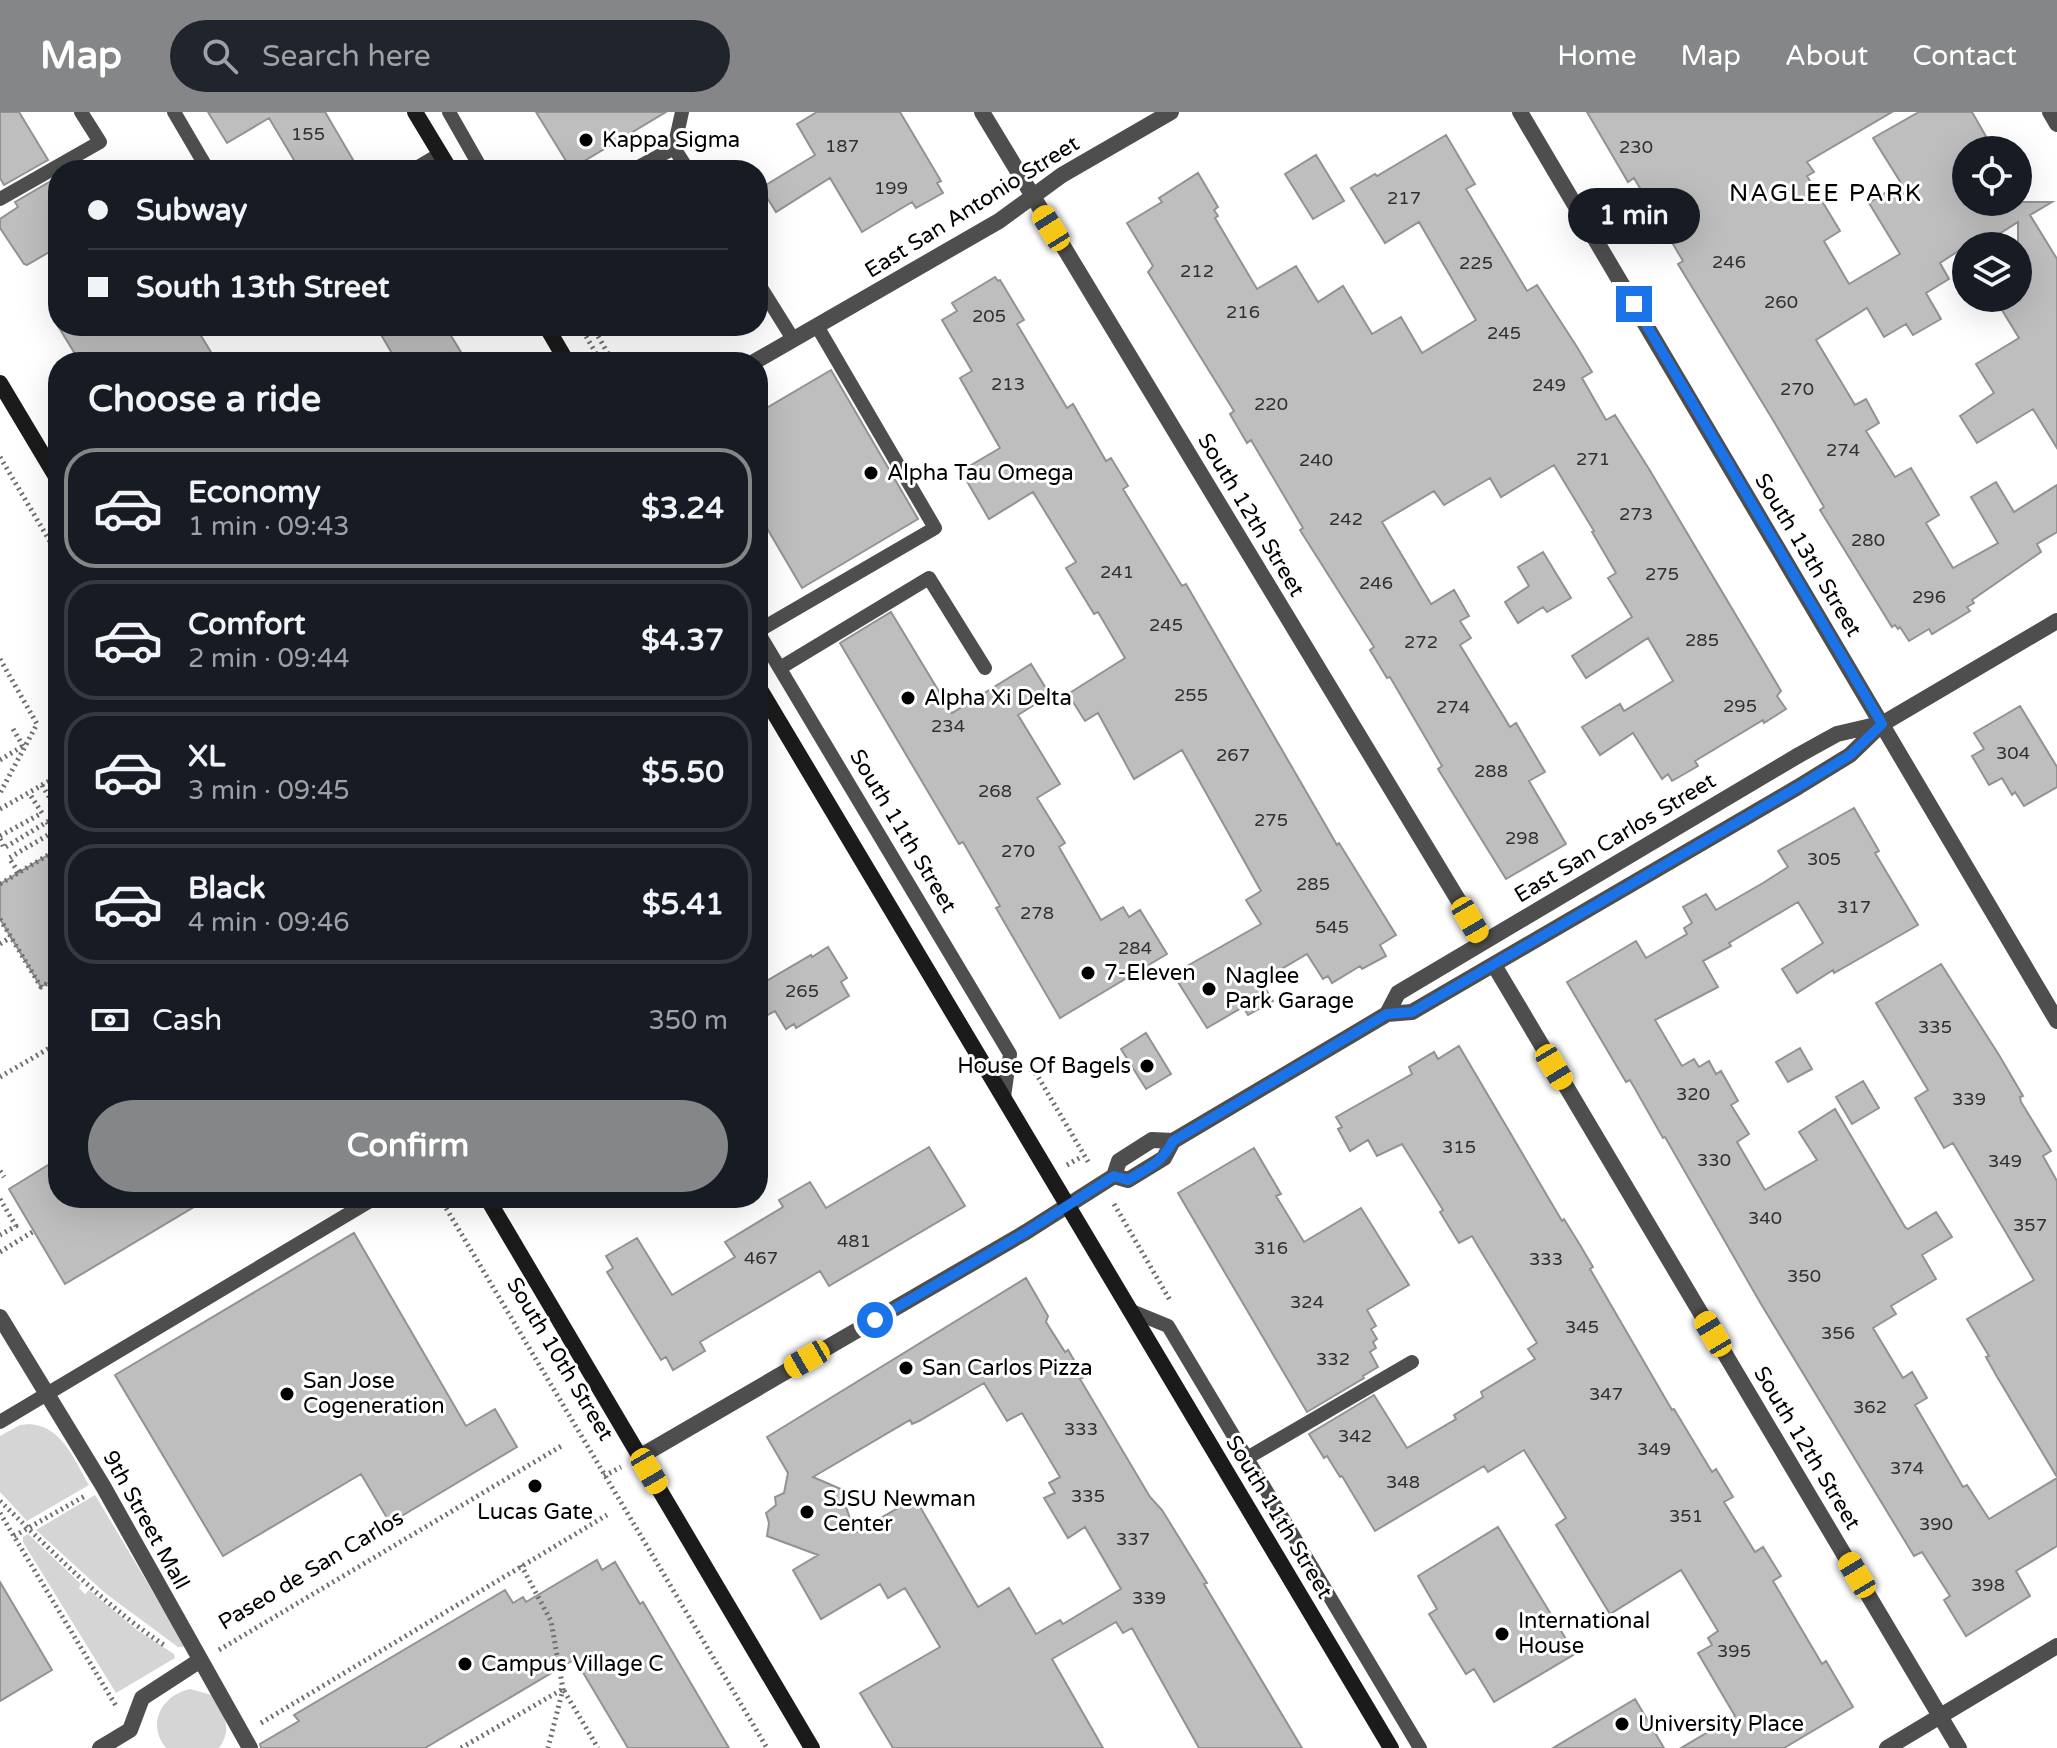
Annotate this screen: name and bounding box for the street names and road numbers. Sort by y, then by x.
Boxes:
street label: East San Antonio Street [860,130,1084,284]
street label: South 12th Street [1192,429,1310,601]
street label: South 13th Street [1749,469,1867,641]
street label: South 11th Street [844,745,962,917]
street label: East San Carlos Street [1510,768,1720,908]
street label: South 10th Street [501,1273,619,1445]
street label: South 12th Street [1748,1362,1866,1534]
street label: South 11th Street [1220,1431,1338,1603]
street label: 9th Street Mall [97,1446,195,1594]
street label: Paseo de San Carlos [214,1504,408,1636]

